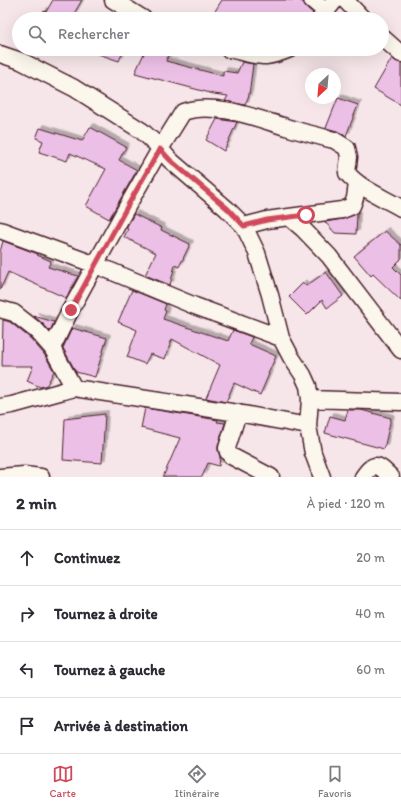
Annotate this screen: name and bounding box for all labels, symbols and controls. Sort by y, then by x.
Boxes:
search box [12,12,389,56]
icon: search [26,23,48,45]
text: Rechercher [58,25,130,43]
north arrow [305,68,341,104]
route start [297,206,315,224]
route end [62,301,80,319]
text: 2 min [16,493,56,513]
text: À pied · 120 m [307,496,385,511]
icon: ahead [16,547,38,569]
text: Continuez [54,549,120,567]
text: 20 m [356,550,385,565]
icon: right [16,603,38,625]
text: Tournez à droite [54,605,158,623]
text: 40 m [355,606,385,621]
icon: left [16,659,38,681]
text: Tournez à gauche [54,661,165,679]
text: 60 m [356,662,385,677]
icon: arrive [16,715,38,737]
text: Arrivée à destination [54,717,188,735]
tab: Carte [49,763,76,800]
tab: Itinéraire [175,763,219,800]
tab: Favoris [318,763,352,800]

